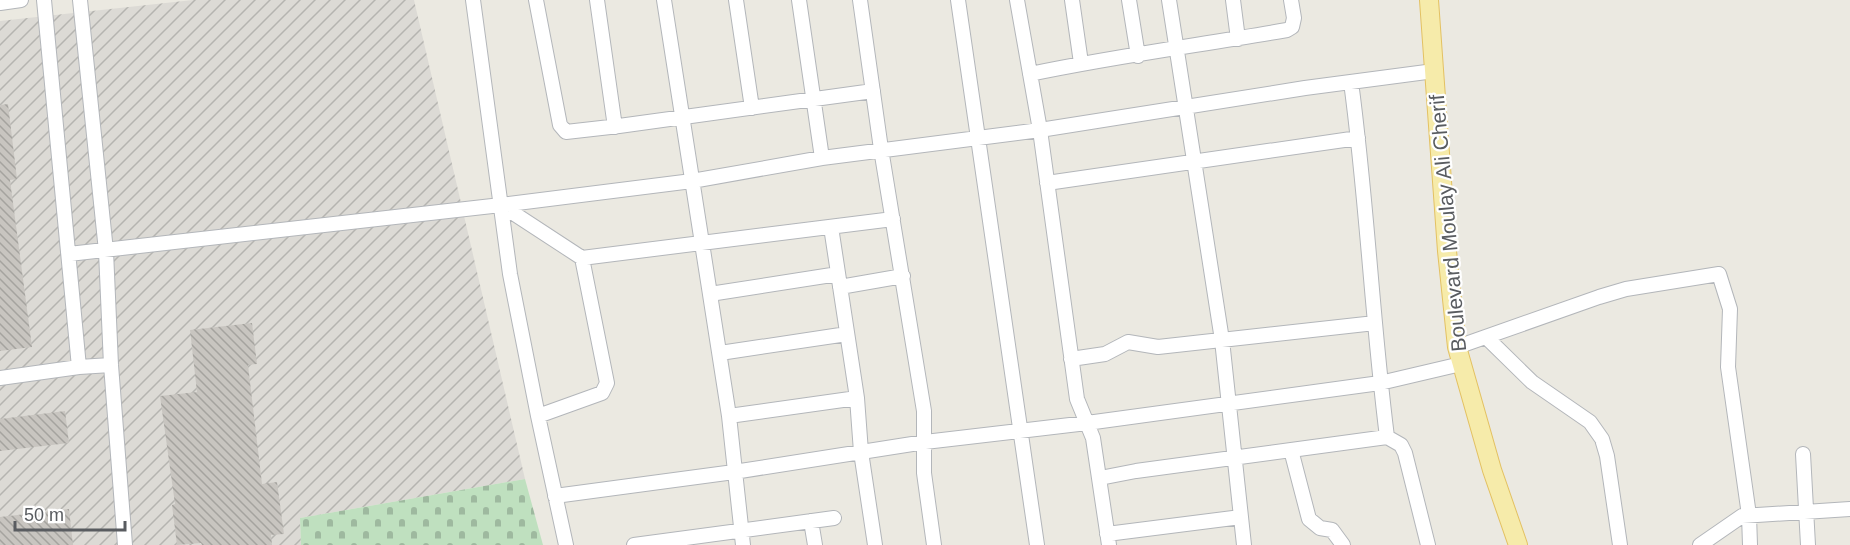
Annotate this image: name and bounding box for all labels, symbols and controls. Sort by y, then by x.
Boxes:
street label: Boulevard Moulay Ali Cherif [1425,93,1470,353]
scale bar [15,494,124,532]
text: 50 m [24,505,64,525]

